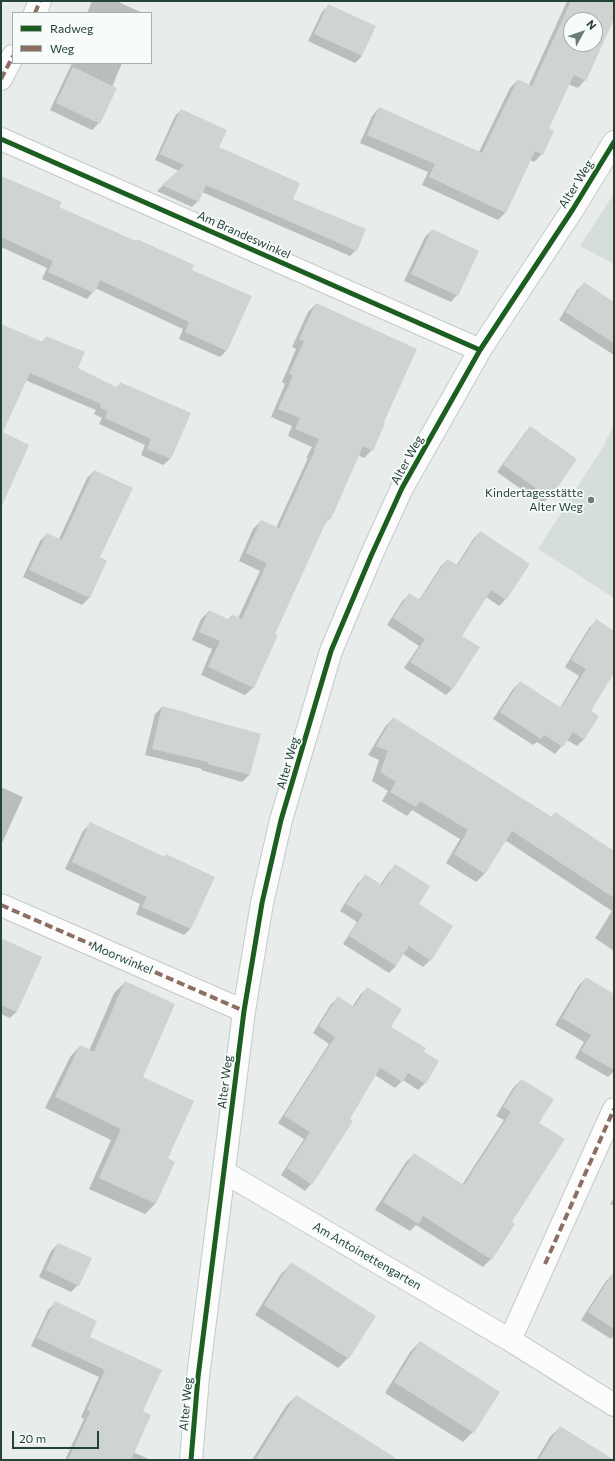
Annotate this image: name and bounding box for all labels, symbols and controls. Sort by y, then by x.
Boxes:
legend [12,12,152,64]
north arrow [563,12,603,52]
text: N [584,17,599,32]
text: Radweg [50,21,93,35]
text: Weg [50,41,74,55]
street label: Alter Weg [556,157,596,211]
street label: Am Brandeswinkel [195,208,293,262]
street label: Alter Weg [388,433,426,487]
place label: Kindertagesstätte Alter Weg [485,486,583,514]
marker: Kindertagesstätte Alter Weg [586,495,596,505]
street label: Alter Weg [274,735,302,791]
street label: Moorwinkel [89,939,155,977]
street label: Alter Weg [215,1054,235,1110]
street label: Am Antoinettengarten [310,1219,424,1293]
street label: Alter Weg [176,1377,196,1431]
scale bar [14,1423,101,1449]
text: 20 m [19,1431,46,1445]

